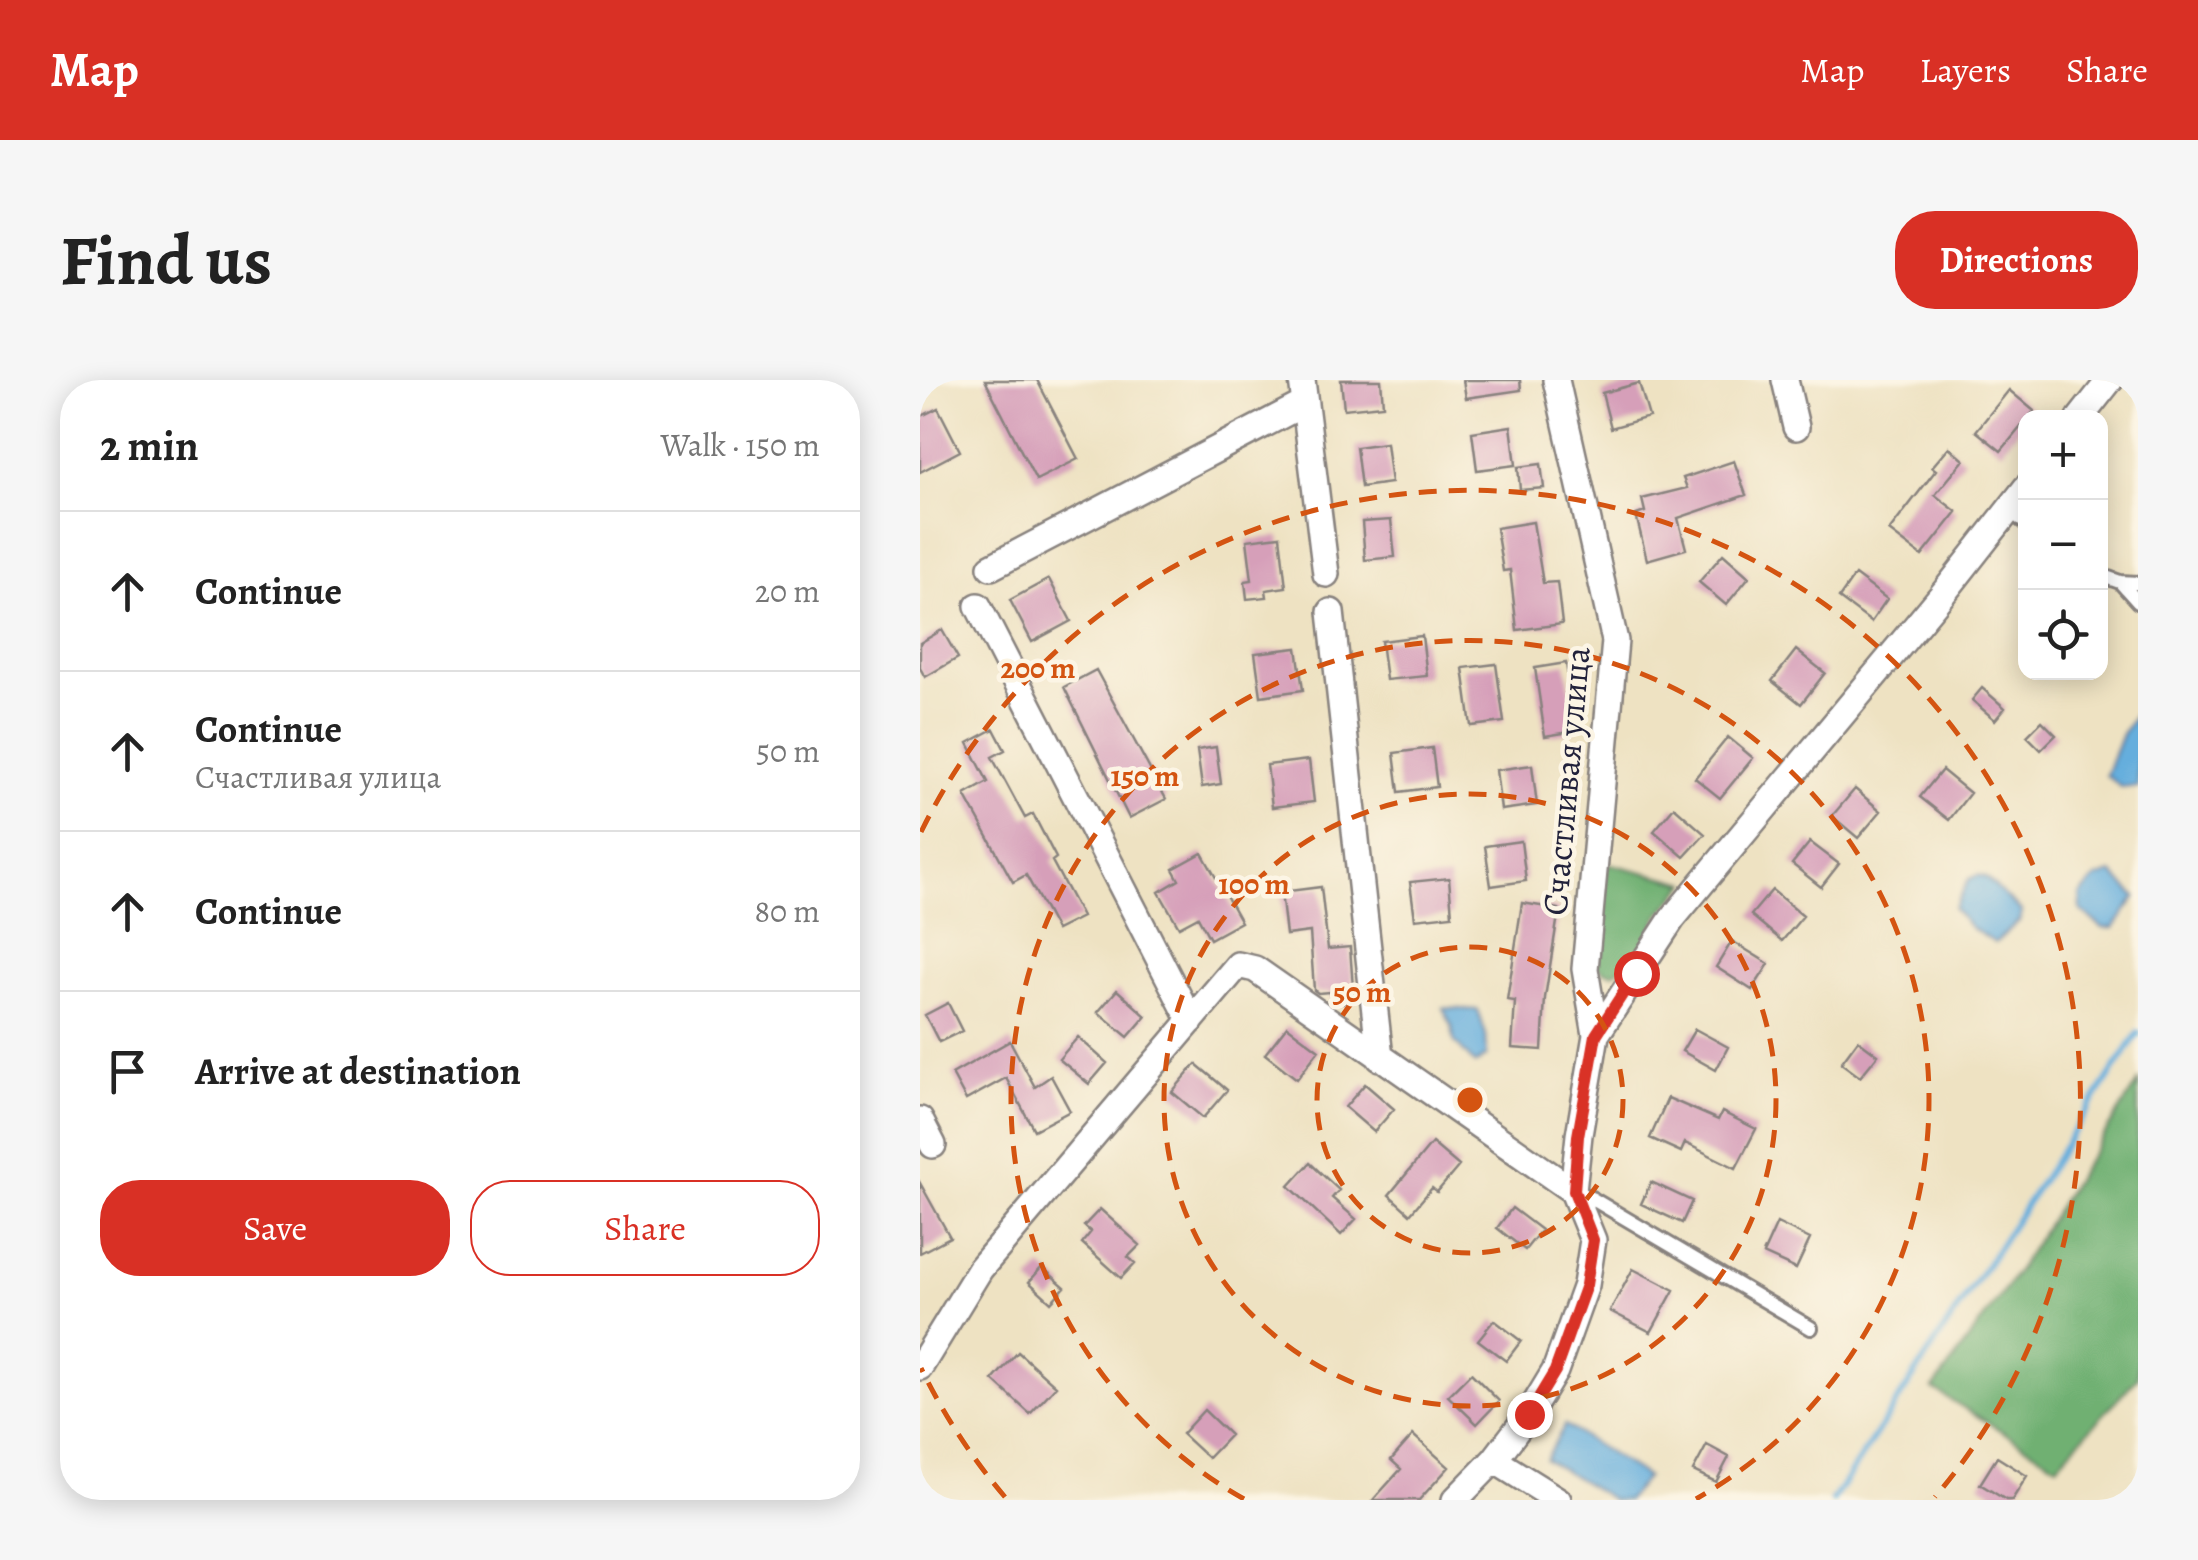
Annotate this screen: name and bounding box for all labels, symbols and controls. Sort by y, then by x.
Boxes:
text: Map [50,37,139,103]
text: Map [1800,46,1864,94]
text: Layers [1919,46,2011,94]
text: Share [2066,46,2148,94]
button: Directions [1895,211,2138,309]
text: Find us [60,213,272,308]
map controls [2018,410,2108,680]
button: + [2018,410,2108,500]
text: 2 min [100,417,199,474]
text: Walk · 150 m [660,423,820,467]
button: − [2018,500,2108,590]
icon: ahead [100,564,155,619]
text: Continue [195,565,342,617]
text: 20 m [755,569,820,613]
button: locate [2018,590,2108,680]
street label: Счастливая улица [1530,645,1602,917]
text: 200 m [1000,648,1076,688]
text: Continue [195,703,342,755]
icon: ahead [100,724,155,779]
text: 50 m [756,729,820,773]
text: Счастливая улица [195,755,441,799]
text: 150 m [1111,756,1180,796]
text: 100 m [1218,864,1290,904]
icon: ahead [100,884,155,939]
text: Continue [195,885,342,937]
text: 80 m [754,889,820,933]
route start [1614,951,1660,997]
text: 50 m [1333,972,1391,1012]
icon: arrive [100,1044,155,1099]
text: Arrive at destination [195,1045,521,1097]
centre of rings [1452,1082,1488,1118]
button: Save [100,1180,450,1276]
button: Share [470,1180,820,1276]
route end [1507,1392,1553,1438]

